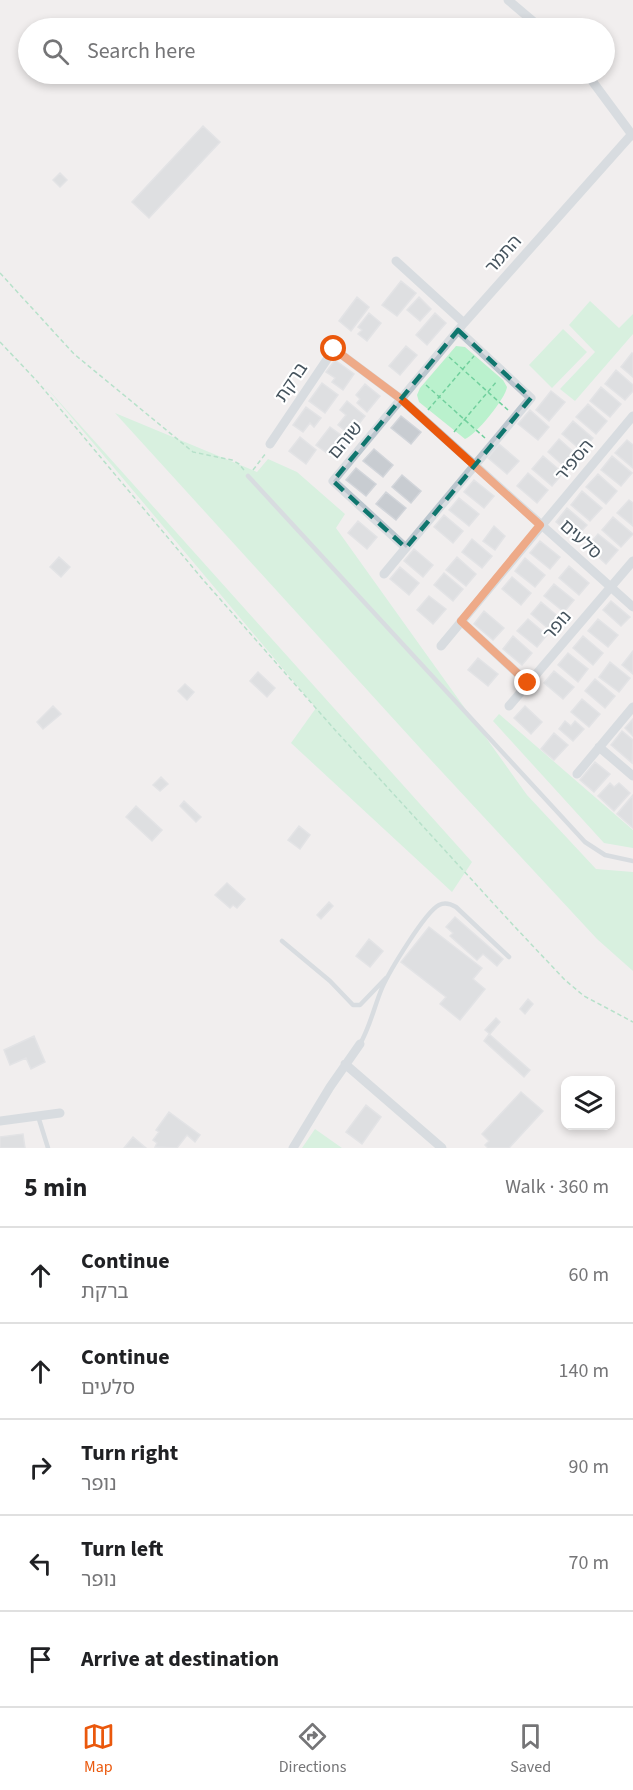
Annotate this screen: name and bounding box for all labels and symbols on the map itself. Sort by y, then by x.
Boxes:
street label: התמר [479,230,527,279]
route start [320,335,346,361]
street label: ברקת [269,358,314,407]
street label: שוהם [322,416,369,465]
street label: הספיר [549,434,599,487]
street label: סלעים [554,514,607,565]
street label: נופר [537,605,577,646]
route end [514,669,540,695]

